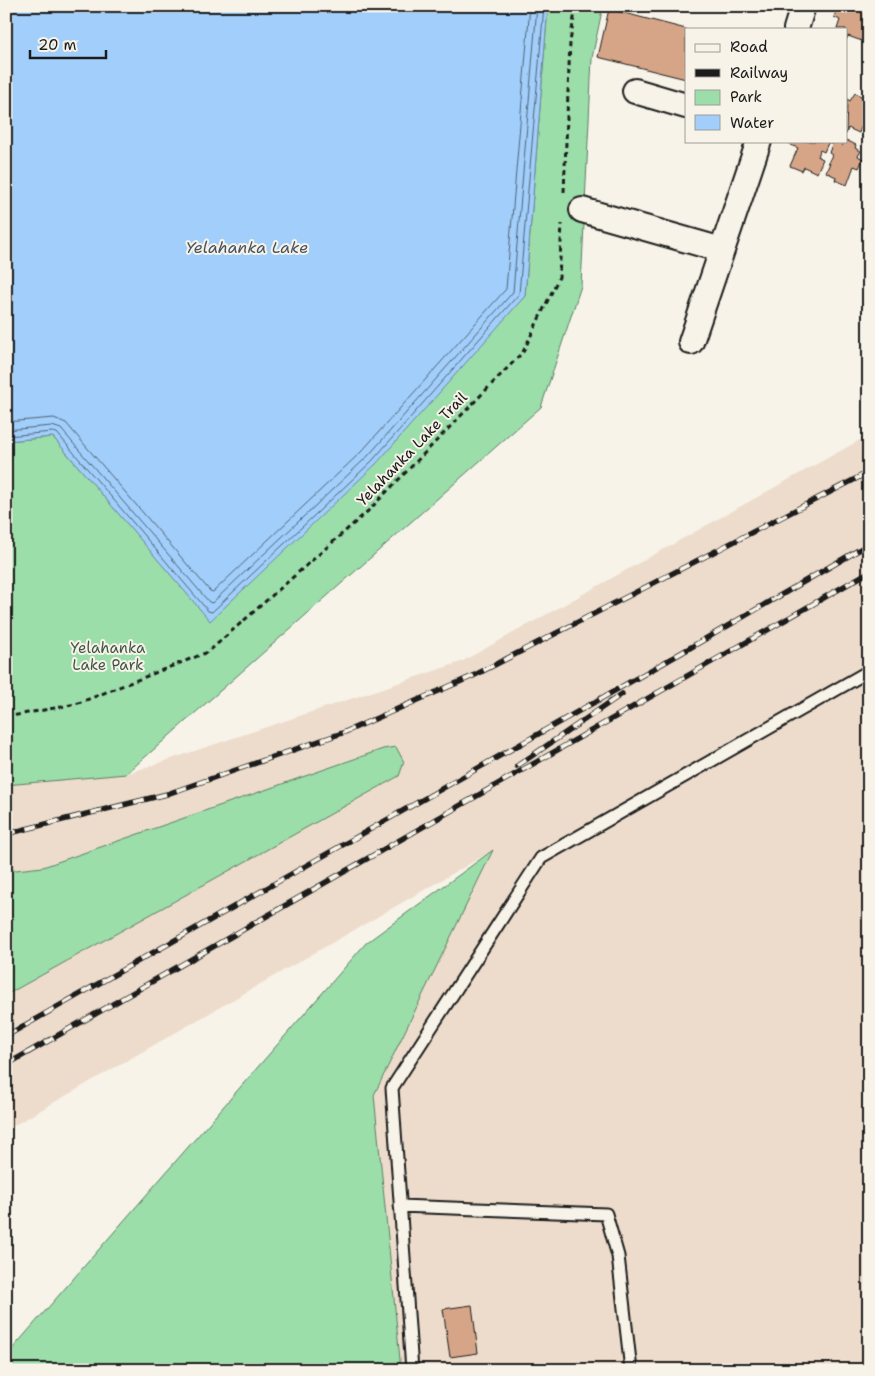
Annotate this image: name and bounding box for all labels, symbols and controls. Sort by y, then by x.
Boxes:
scale bar [30,28,106,60]
legend [685,28,848,142]
text: 20 m [38,35,77,55]
text: Road [730,37,768,57]
text: Railway [730,63,788,83]
text: Park [730,87,762,107]
text: Water [730,113,774,133]
water label: Yelahanka Lake [186,237,308,258]
street label: Yelahanka Lake Trail [352,387,472,510]
park label: Yelahanka Lake Park [71,638,146,675]

